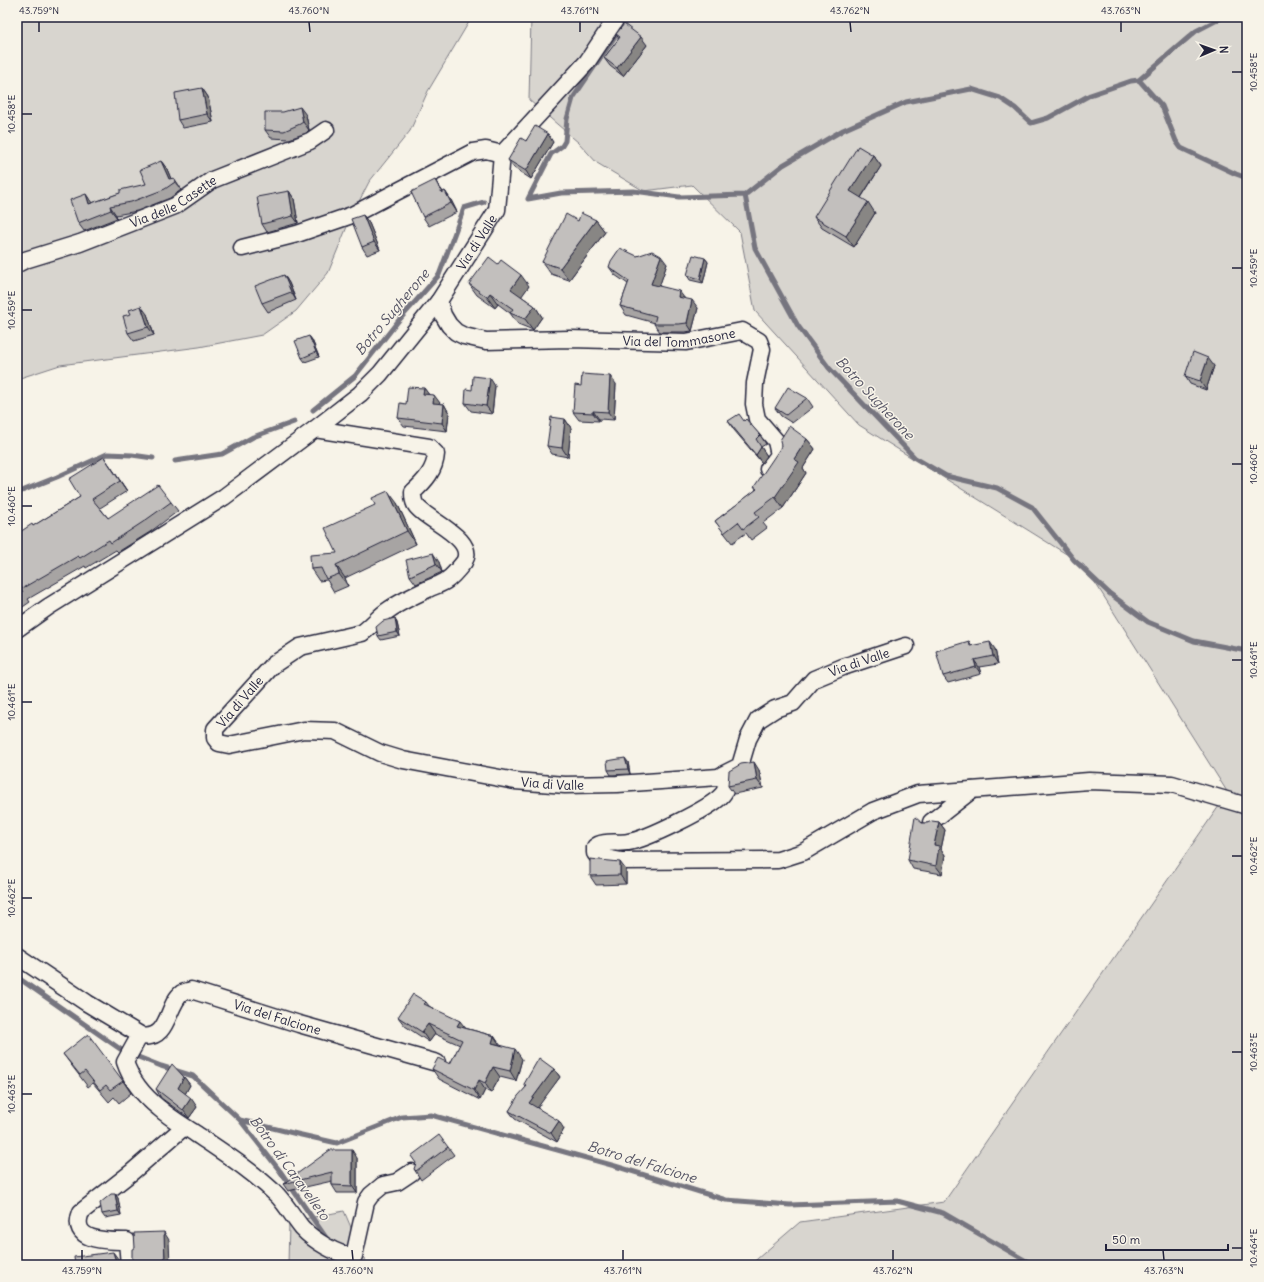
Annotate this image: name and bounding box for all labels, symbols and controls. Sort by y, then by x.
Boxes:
text: 43.759°N [19,4,59,17]
text: 43.760°N [289,4,329,17]
text: 43.761°N [561,4,599,17]
text: 43.762°N [830,4,870,17]
text: 43.763°N [1101,4,1141,17]
north arrow [1194,30,1234,70]
text: N [1217,46,1231,54]
text: 10.458°E [1247,52,1260,91]
text: 10.458°E [5,94,18,133]
street label: Via delle Casette [127,171,219,231]
street label: Via di Valle [452,211,501,273]
text: 10.459°E [1247,248,1260,287]
water label: Botro Sugherone [351,264,434,359]
text: 10.459°E [5,290,18,329]
street label: Via del Tommasone [622,324,737,351]
water label: Botro Sugherone [832,353,919,444]
text: 10.460°E [1247,444,1260,484]
text: 10.460°E [5,486,18,526]
text: 10.461°E [1247,641,1260,679]
street label: Via di Valle [826,644,892,681]
street label: Via di Valle [213,673,267,731]
text: 10.461°E [5,683,18,721]
street label: Via di Valle [520,773,584,794]
text: 10.462°E [1247,837,1260,875]
text: 10.462°E [5,879,18,917]
street label: Via del Falcione [231,995,323,1038]
text: 10.463°E [1247,1032,1260,1071]
text: 10.463°E [5,1074,18,1113]
water label: Botro di Caravelleto [246,1112,335,1225]
water label: Botro del Falcione [585,1137,700,1188]
scale bar [1106,1226,1228,1252]
text: 10.464°E [1247,1228,1260,1267]
text: 50 m [1112,1232,1141,1247]
text: 43.759°N [62,1264,102,1277]
text: 43.760°N [333,1264,373,1277]
text: 43.761°N [604,1264,642,1277]
text: 43.762°N [873,1264,913,1277]
text: 43.763°N [1144,1264,1184,1277]

